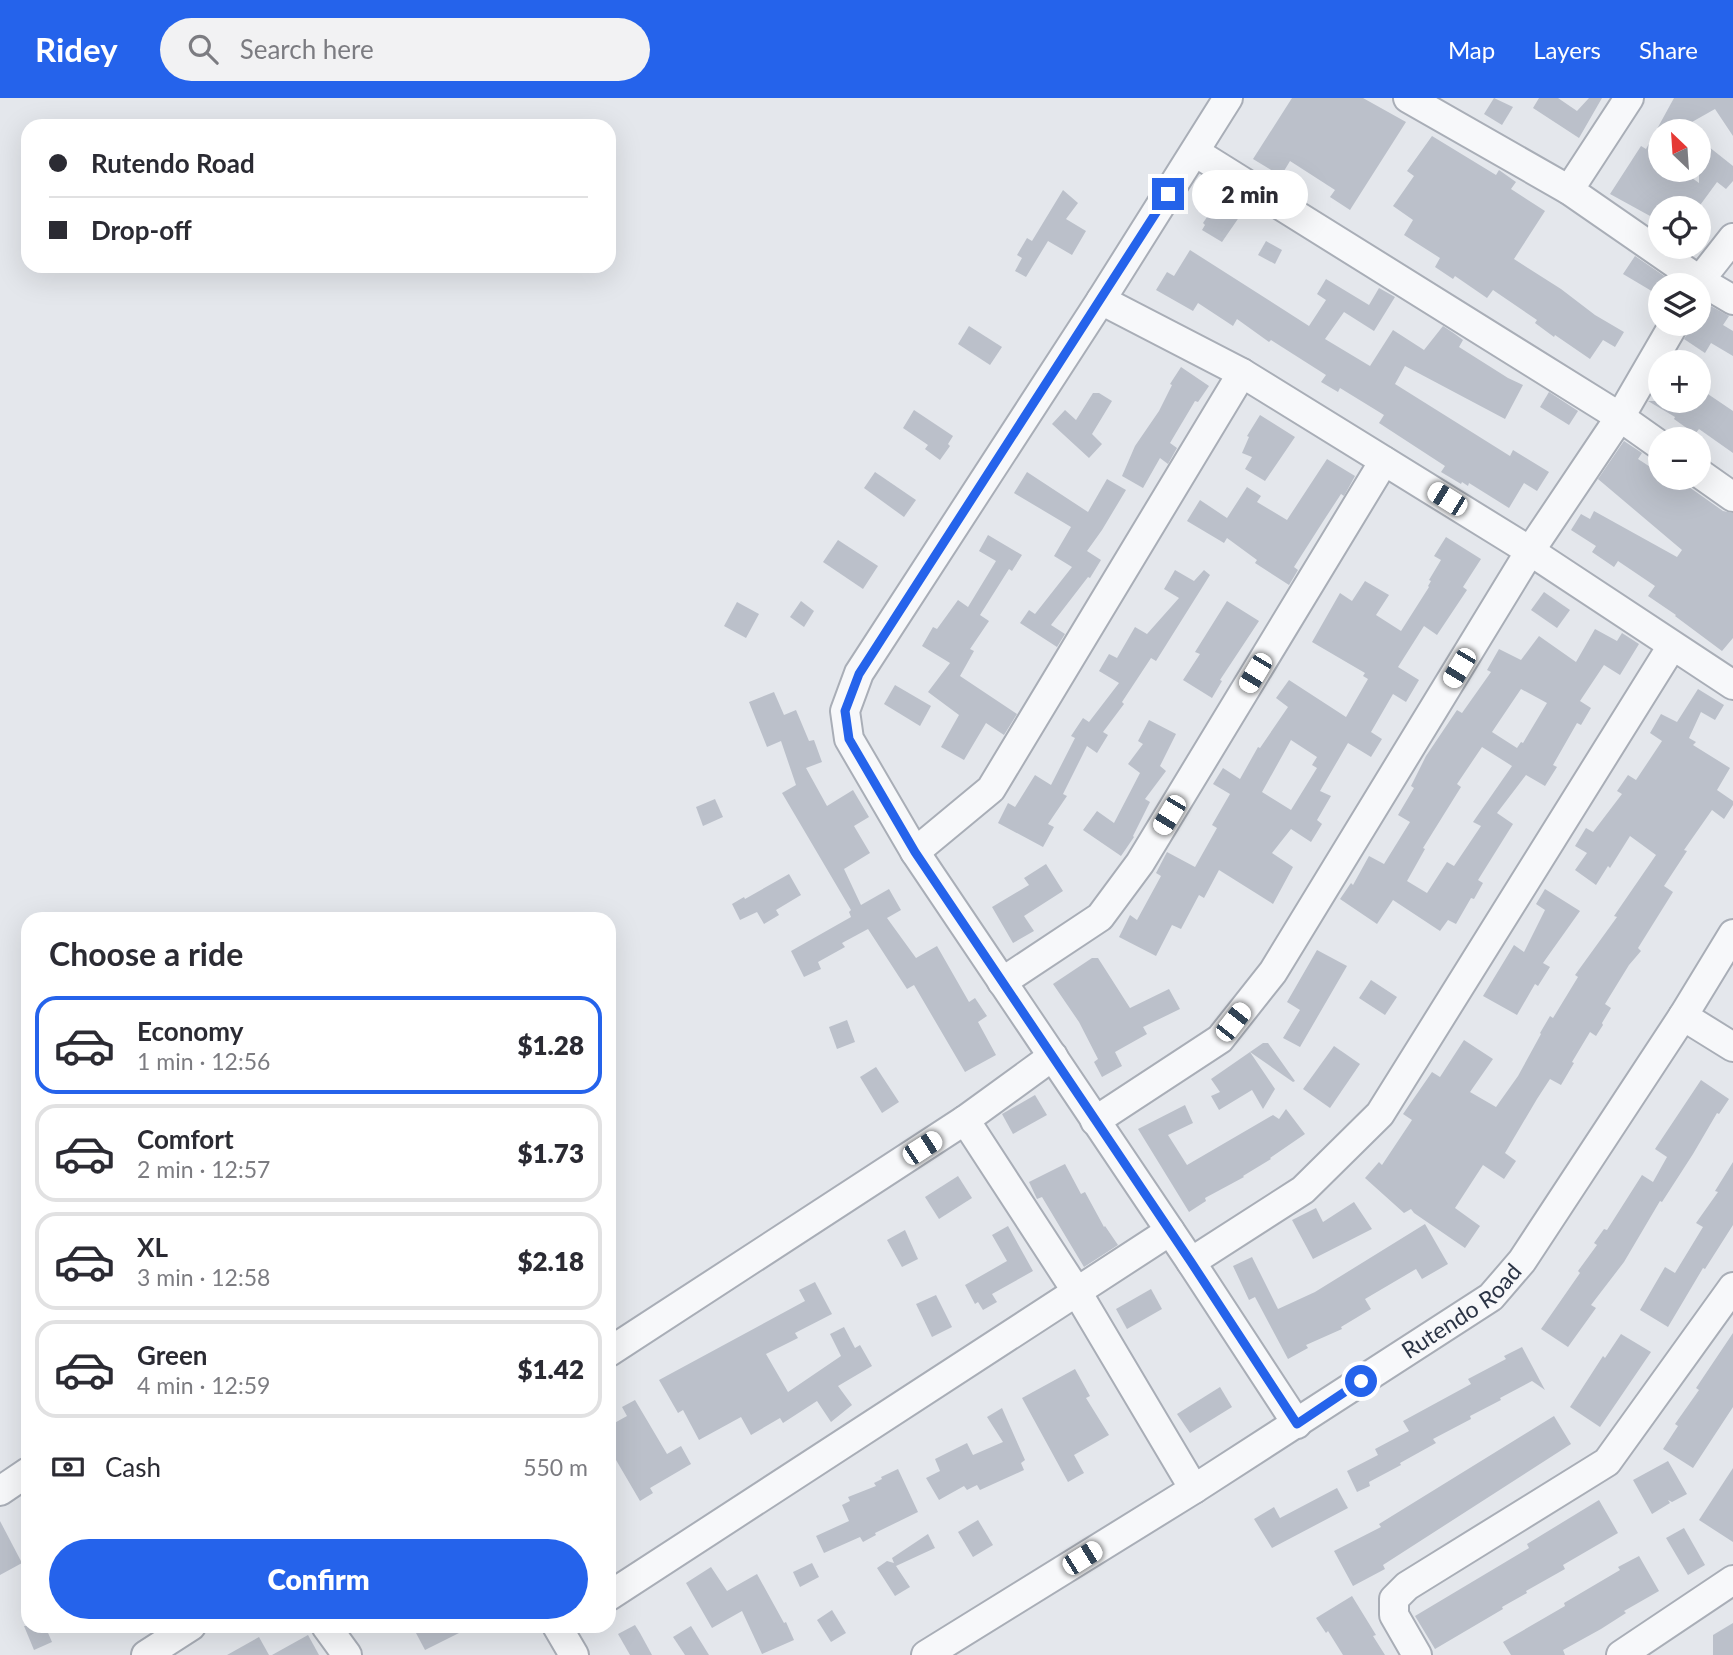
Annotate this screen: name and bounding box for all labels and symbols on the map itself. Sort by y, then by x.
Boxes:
north arrow [1648,119,1712,182]
callout: 2 min [1192,170,1308,218]
route end [1152,178,1184,210]
car [1424,479,1471,519]
car [1440,645,1479,691]
car [1236,650,1275,696]
car [1150,792,1189,838]
car [1212,999,1255,1045]
car [899,1128,946,1168]
street label: Rutendo Road [1396,1257,1527,1364]
route start [1345,1365,1377,1397]
car [1059,1538,1106,1578]

